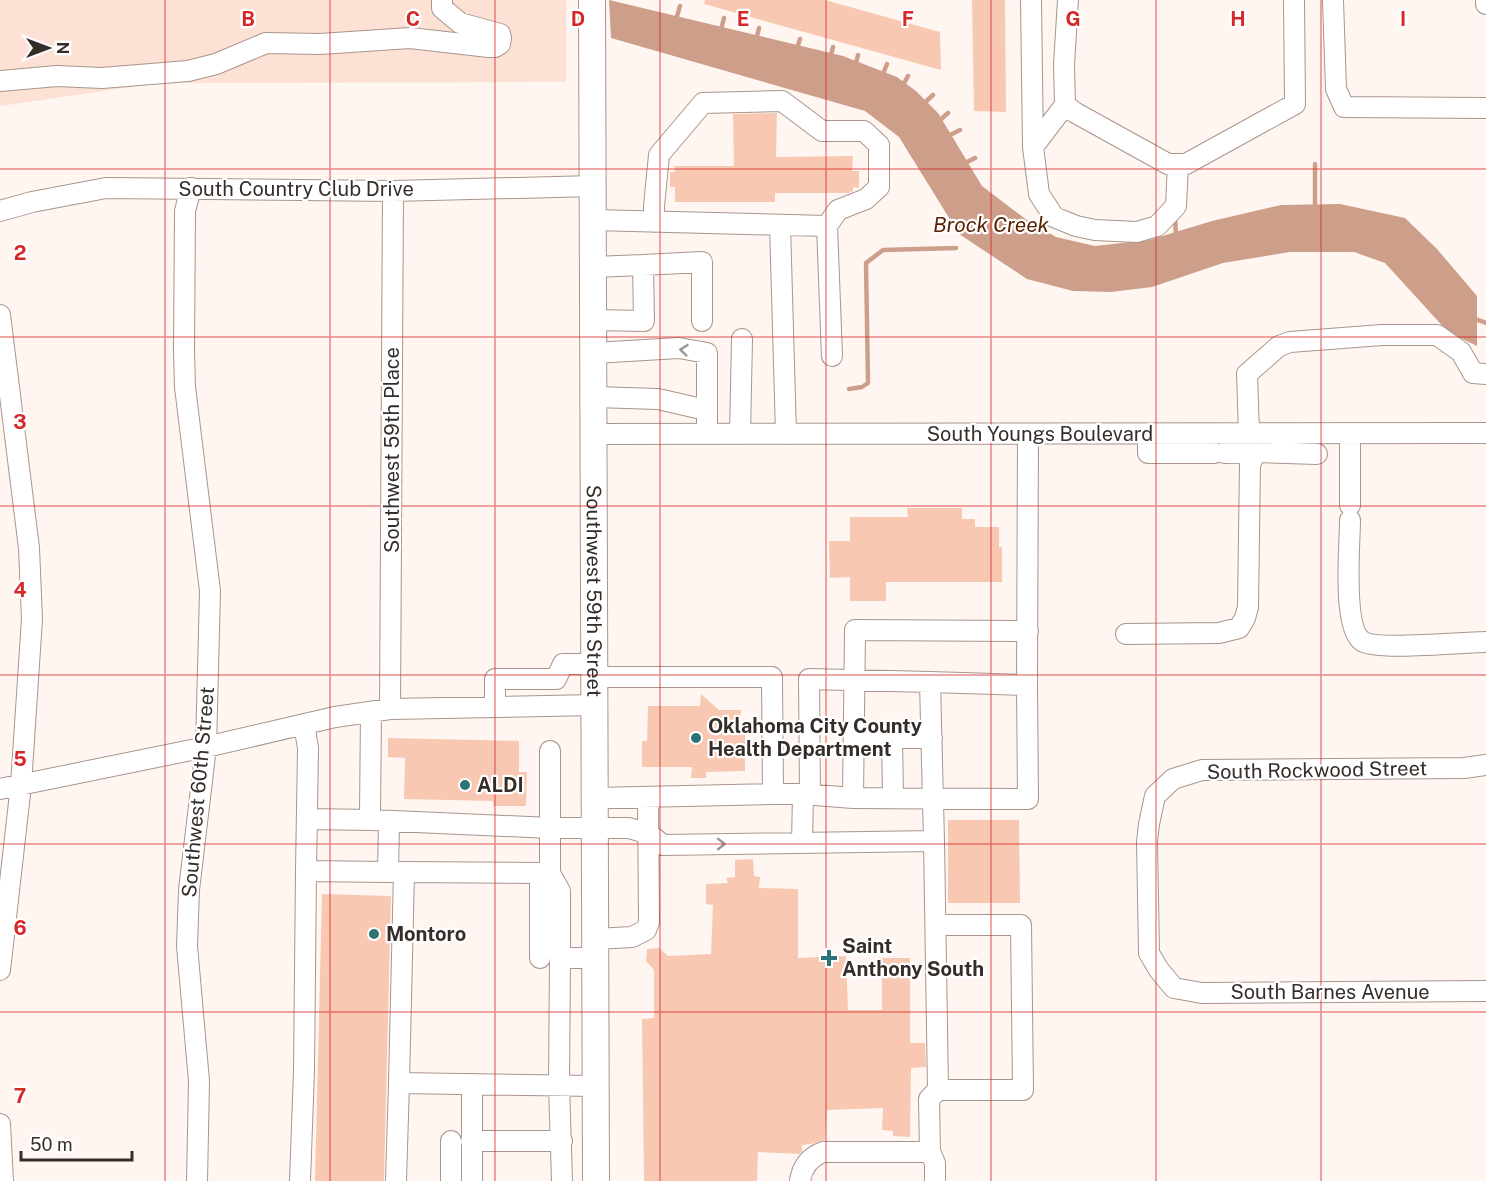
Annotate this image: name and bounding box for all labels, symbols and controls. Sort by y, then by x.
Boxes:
text: B [241,7,255,31]
text: C [406,7,420,31]
text: D [571,7,585,31]
text: E [737,7,749,31]
text: F [902,7,914,31]
text: G [1065,7,1081,31]
text: H [1230,7,1246,31]
text: I [1400,7,1406,31]
north arrow [18,18,78,78]
text: N [53,42,72,54]
street label: South Country Club Drive [178,177,414,201]
water label: Brock Creek [933,212,1050,237]
text: 2 [14,241,26,265]
one-way arrow [679,344,689,357]
street label: Southwest 59th Place [380,347,404,553]
text: 3 [13,410,27,434]
street label: South Youngs Boulevard [927,422,1153,446]
street label: Southwest 59th Street [582,485,606,697]
text: 4 [13,578,27,602]
street label: Southwest 60th Street [177,686,219,898]
place label: Oklahoma City County Health Department [708,714,922,761]
marker: Oklahoma City County Health Department [689,731,703,745]
text: 5 [13,747,27,771]
street label: South Rockwood Street [1207,756,1427,784]
place label: ALDI [477,773,524,797]
marker: ALDI [458,778,472,792]
one-way arrow [717,838,726,850]
text: 6 [13,916,27,940]
place label: Montoro [386,922,466,946]
marker: Montoro [367,927,381,941]
place label: Saint Anthony South [842,934,984,981]
marker: Saint Anthony South [820,949,838,967]
street label: South Barnes Avenue [1230,980,1430,1004]
text: 7 [14,1084,26,1108]
scale bar [21,1124,132,1162]
text: 50 m [30,1134,73,1155]

